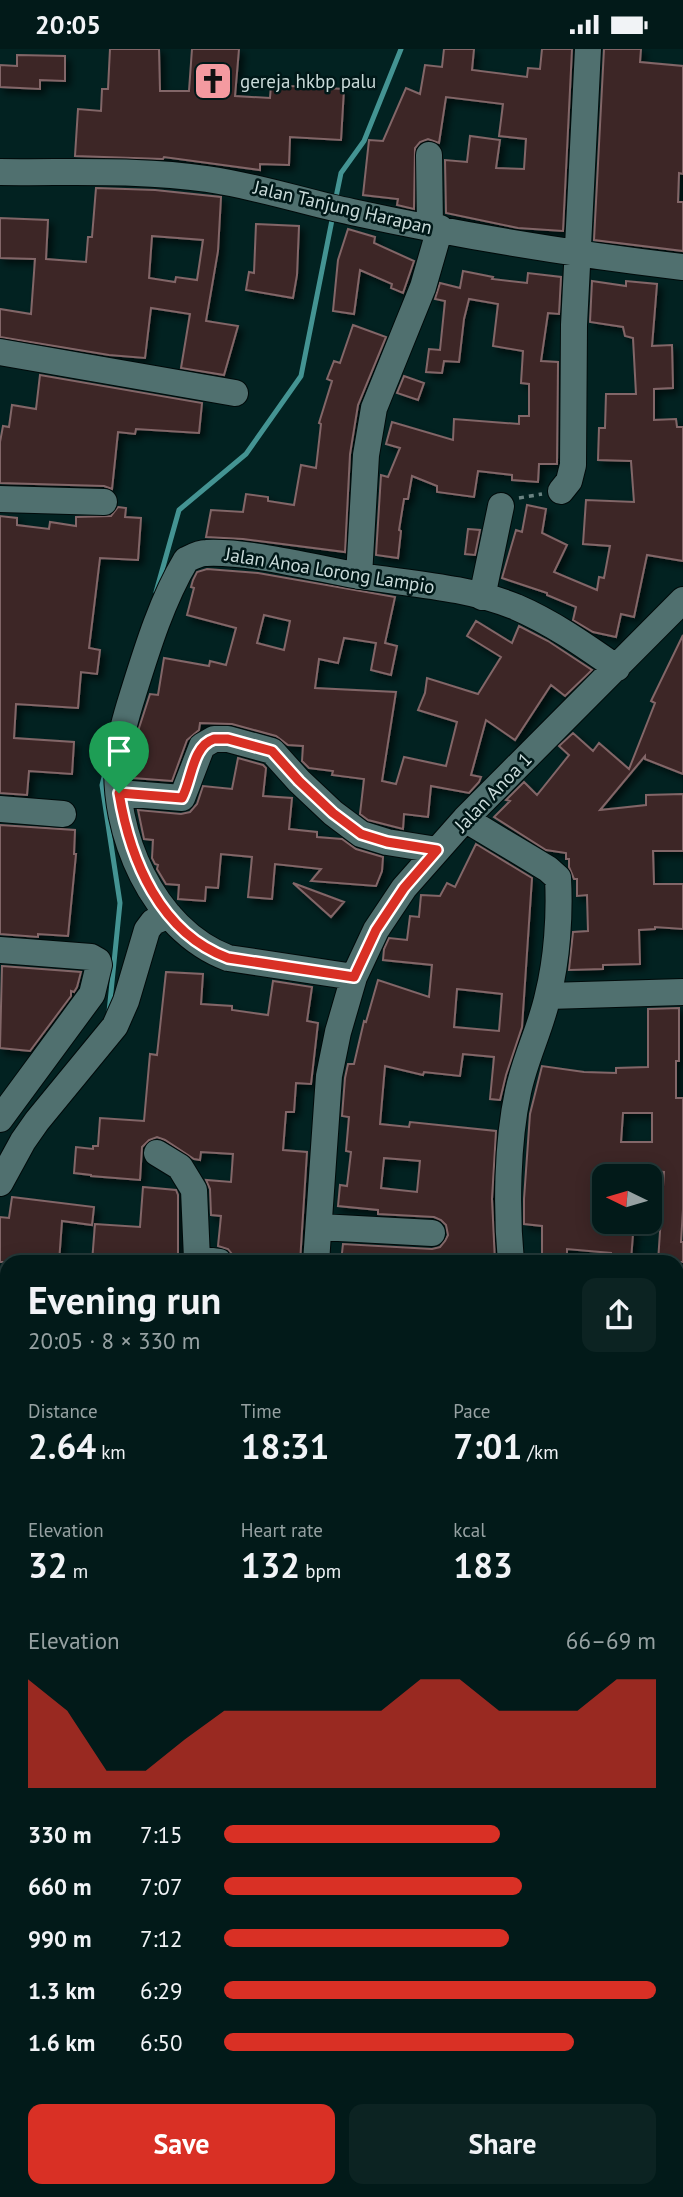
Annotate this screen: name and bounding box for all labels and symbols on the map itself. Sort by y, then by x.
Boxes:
church icon: gereja hkbp palu [192,60,234,102]
place label: gereja hkbp palu [240,69,376,93]
street label: Jalan Tanjung Harapan [250,175,435,239]
street label: Jalan Anoa Lorong Lampio [222,541,437,598]
pin [89,721,149,793]
street label: Jalan Anoa 1 [448,747,537,837]
north arrow [592,1164,662,1234]

